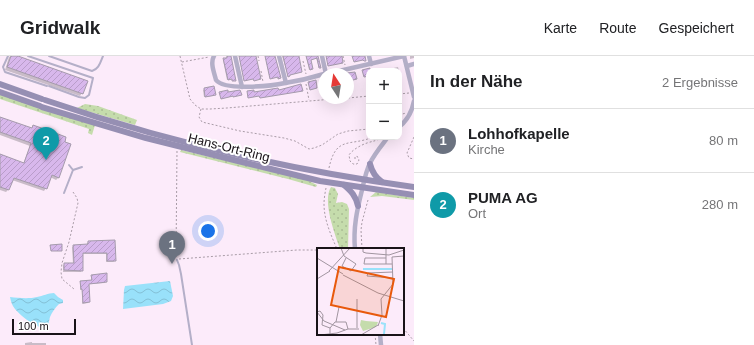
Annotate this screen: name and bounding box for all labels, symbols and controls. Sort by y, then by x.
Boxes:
text: Gridwalk [20,17,100,38]
text: Karte [544,20,577,36]
text: Route [599,20,637,36]
text: Gespeichert [659,20,734,36]
north arrow [318,68,354,104]
map controls [366,68,402,140]
button: + [366,68,402,104]
text: In der Nähe [430,72,523,91]
text: 2 Ergebnisse [662,75,738,90]
button: − [366,104,402,140]
text: Lohhofkapelle [468,125,570,142]
pin: 2 [33,127,59,160]
street label: Hans-Ort-Ring [186,130,271,165]
text: 1 [439,133,447,148]
text: 80 m [709,133,738,148]
text: Kirche [468,142,505,157]
text: PUMA AG [468,189,538,206]
text: 2 [439,197,447,212]
text: 280 m [702,197,738,212]
text: Ort [468,206,486,221]
your location [198,221,218,241]
pin: 1 [159,231,185,264]
inset map [317,248,404,335]
scale bar [12,317,76,336]
text: 100 m [18,320,49,332]

